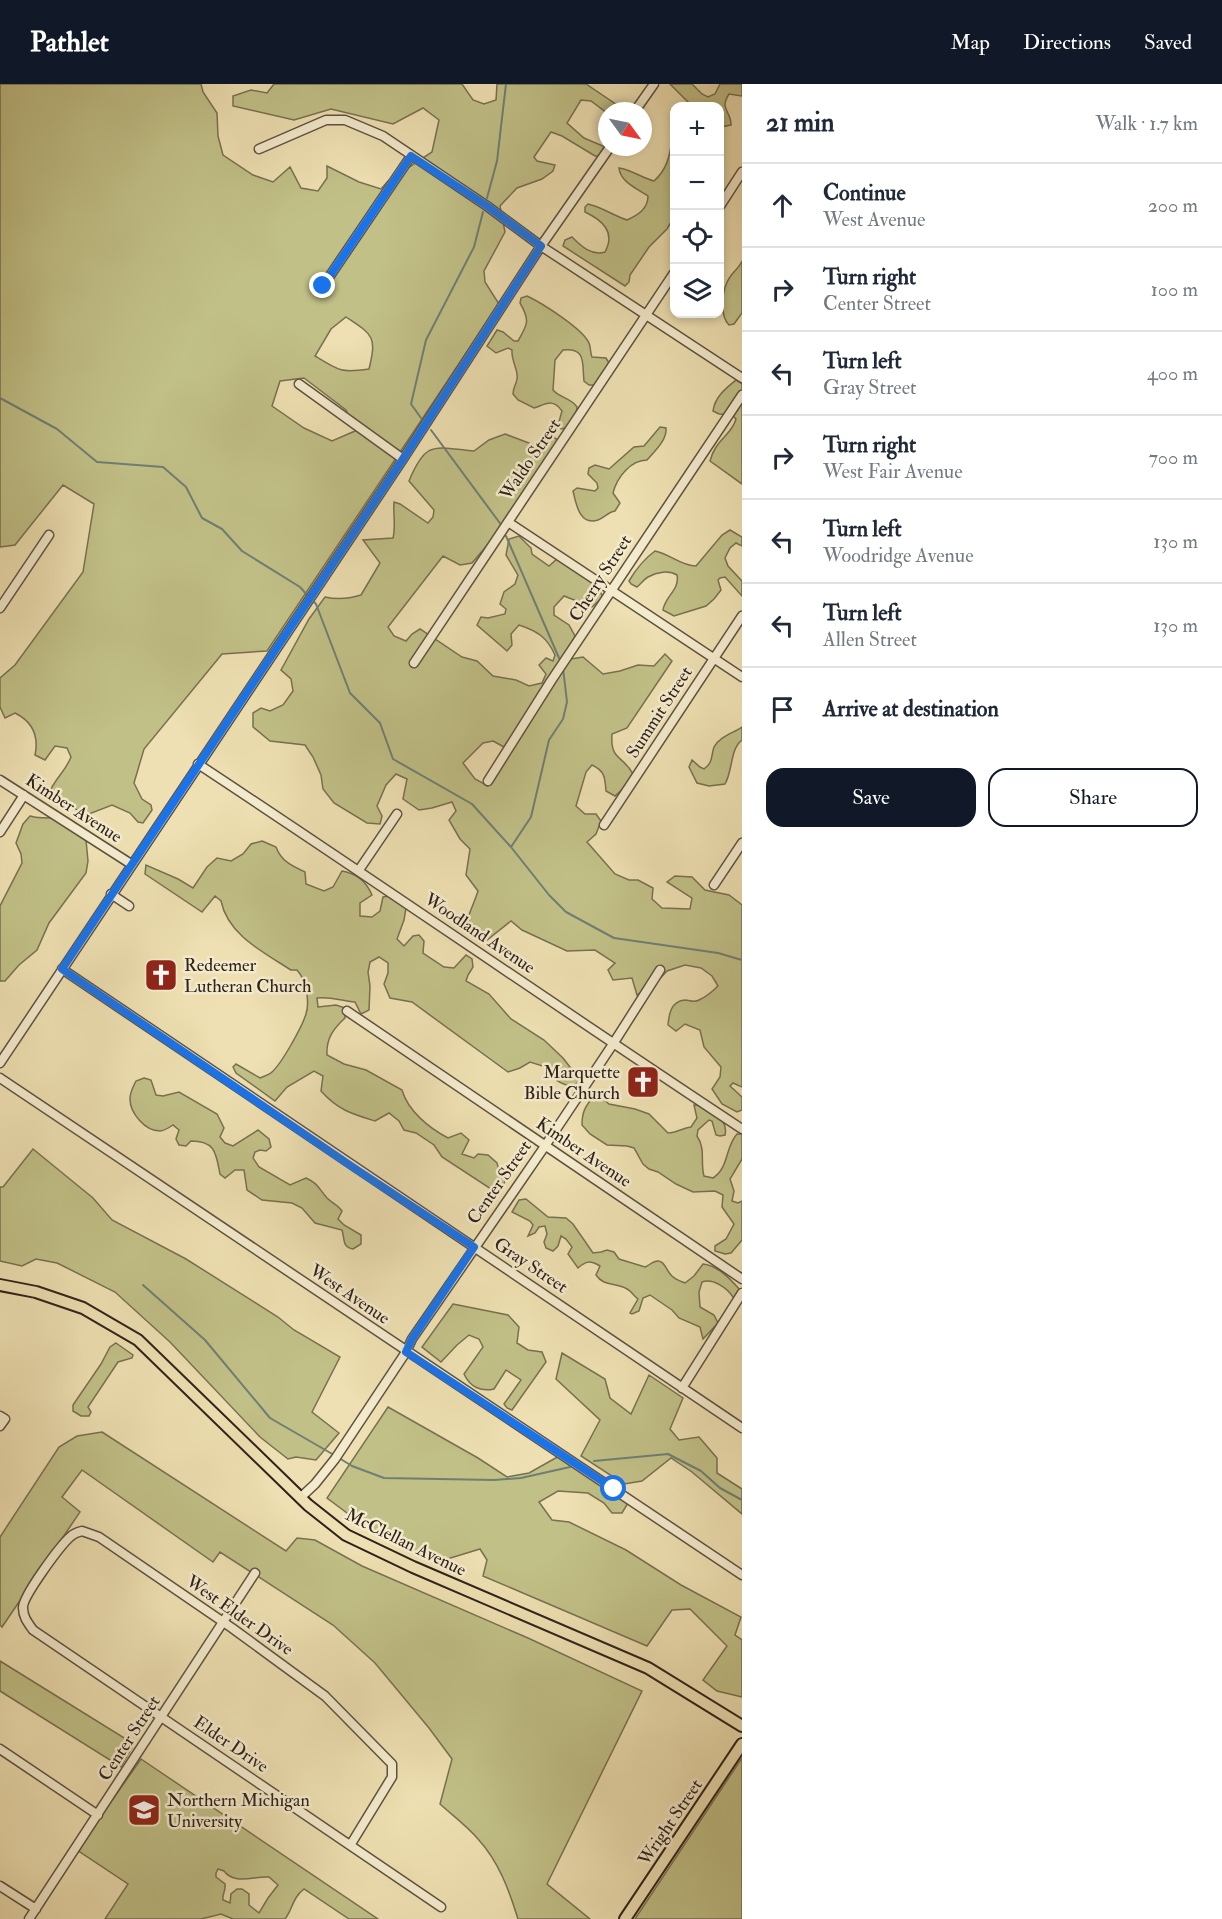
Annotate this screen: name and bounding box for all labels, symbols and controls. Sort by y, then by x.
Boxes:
text: Pathlet [30,25,109,60]
text: Map [950,29,990,56]
text: Directions [1023,29,1111,56]
text: Saved [1144,29,1192,56]
north arrow [598,102,652,156]
map controls [670,102,724,318]
button: + [670,102,724,156]
text: 21 min [766,107,834,139]
text: Walk · 1.7 km [1095,111,1198,136]
button: − [670,156,724,210]
text: Continue [823,179,906,207]
icon: ahead [766,189,799,222]
text: 200 m [1148,193,1198,218]
text: West Avenue [823,207,925,232]
button: locate [670,210,724,264]
text: Turn right [823,263,916,291]
button: layers [670,264,724,318]
route end [309,272,335,298]
icon: right [766,273,799,306]
text: 100 m [1151,277,1198,302]
text: Center Street [823,291,931,316]
text: Turn left [823,347,902,375]
icon: left [766,357,799,390]
text: 400 m [1147,361,1198,386]
text: Gray Street [823,375,917,400]
street label: Waldo Street [494,414,566,505]
text: Turn right [823,431,916,459]
icon: right [766,441,799,474]
text: 700 m [1149,445,1198,470]
text: West Fair Avenue [823,459,963,484]
text: Turn left [823,515,902,543]
icon: left [766,525,799,558]
text: 130 m [1153,529,1198,554]
street label: Cherry Street [564,531,637,626]
text: Woodridge Avenue [823,543,974,568]
text: Turn left [823,599,902,627]
icon: left [766,609,799,642]
text: 130 m [1153,613,1198,638]
text: Allen Street [823,627,917,652]
street label: Summit Street [621,662,698,763]
icon: arrive [766,693,799,726]
text: Arrive at destination [823,695,999,723]
button: Save [766,768,976,827]
button: Share [988,768,1198,827]
street label: Kimber Avenue [21,769,127,848]
street label: Woodland Avenue [419,887,540,979]
place label: Redeemer Lutheran Church [184,954,312,998]
church icon: Redeemer Lutheran Church [143,957,179,993]
place label: Marquette Bible Church [524,1061,621,1105]
church icon: Marquette Bible Church [625,1064,661,1100]
street label: Kimber Avenue [532,1112,636,1193]
street label: Center Street [462,1136,537,1229]
street label: Gray Street [489,1232,572,1299]
street label: West Avenue [304,1259,395,1330]
route start [600,1475,626,1501]
street label: McClellan Avenue [342,1503,470,1582]
street label: West Elder Drive [181,1569,298,1661]
street label: Center Street [93,1691,166,1785]
street label: Elder Drive [189,1711,273,1778]
street label: Wright Street [633,1774,708,1871]
place label: Northern Michigan University [167,1789,310,1833]
school or university icon: Northern Michigan University [126,1792,162,1828]

